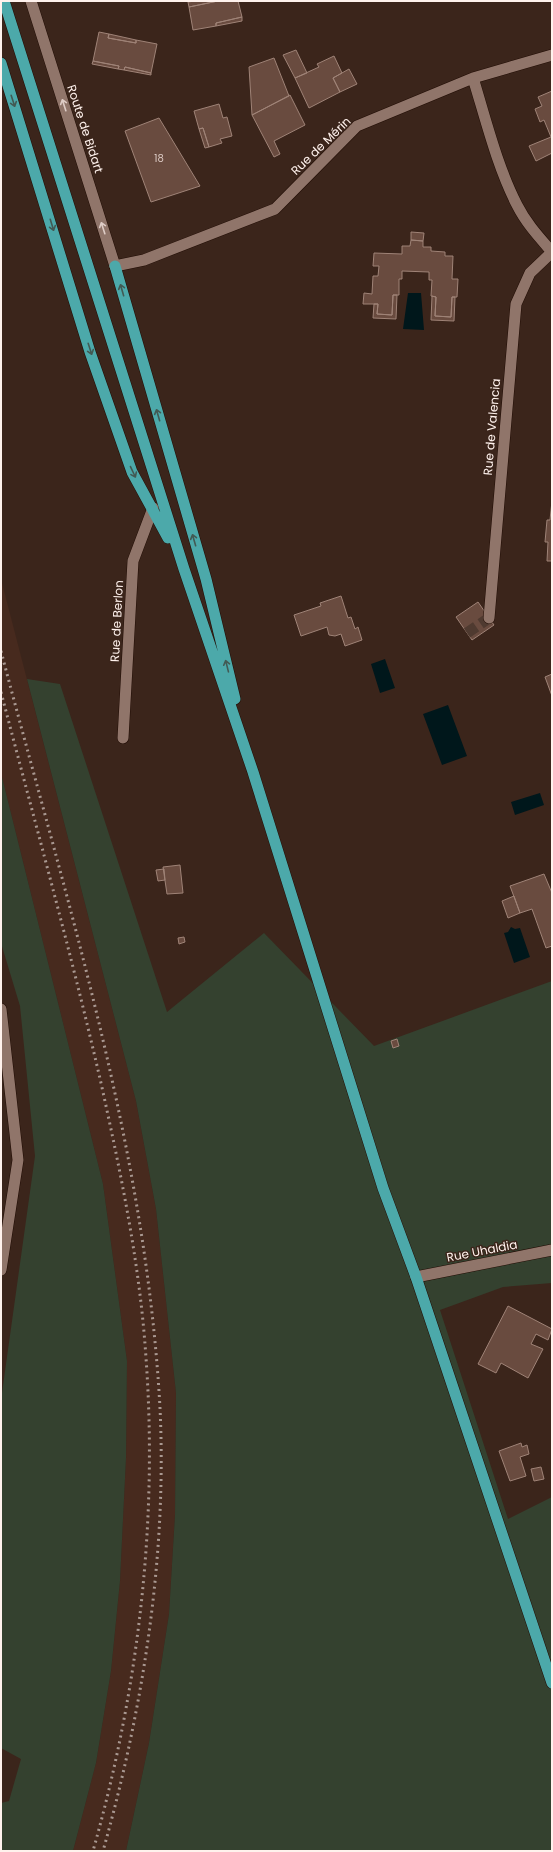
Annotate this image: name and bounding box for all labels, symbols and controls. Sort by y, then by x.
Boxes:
street label: Route de Bidart [63,83,108,175]
one-way arrow [10,94,17,107]
one-way arrow [60,98,67,111]
street label: Rue de Mérin [287,113,354,179]
house number: 18 [154,151,164,166]
one-way arrow [49,218,56,231]
one-way arrow [99,222,106,235]
one-way arrow [118,284,125,297]
one-way arrow [87,342,94,355]
street label: Rue de Valencia [479,378,504,476]
one-way arrow [154,409,161,422]
one-way arrow [130,465,137,477]
one-way arrow [190,534,197,547]
street label: Rue de Berlon [106,580,127,662]
one-way arrow [223,659,230,672]
street label: Rue Uhaldia [445,1235,519,1266]

